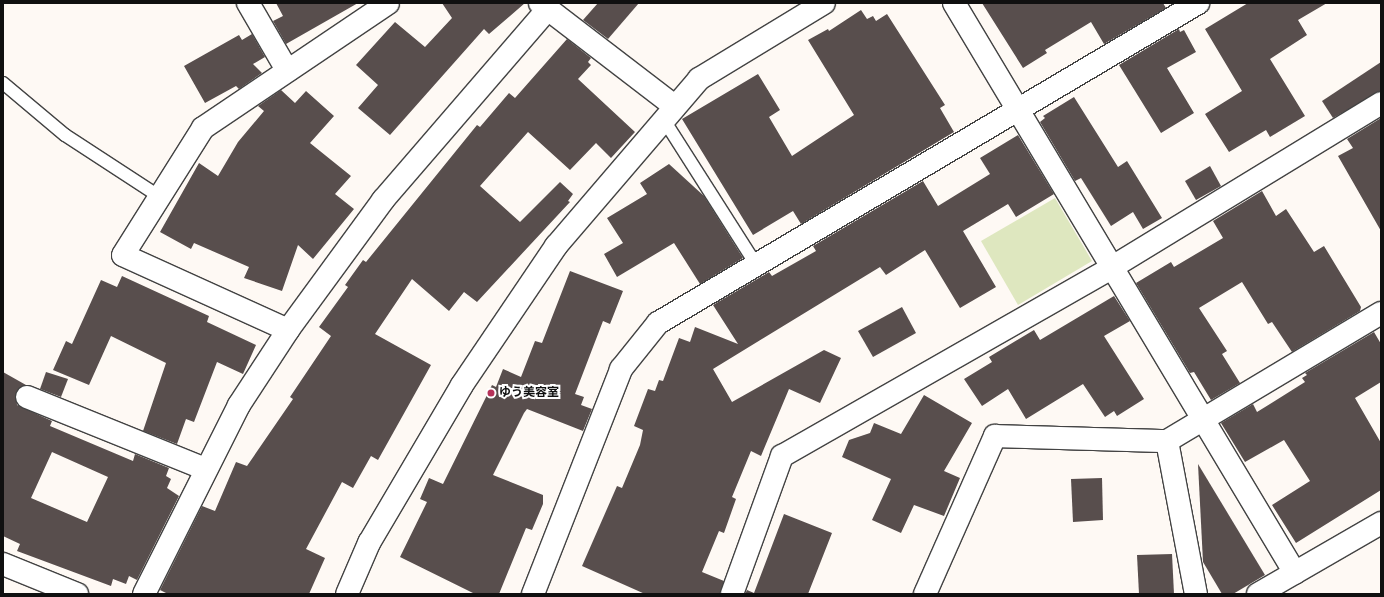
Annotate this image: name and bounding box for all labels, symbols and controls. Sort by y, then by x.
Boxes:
place label: ゆう美容室 [499,386,559,400]
marker: ゆう美容室 [486,388,496,398]

